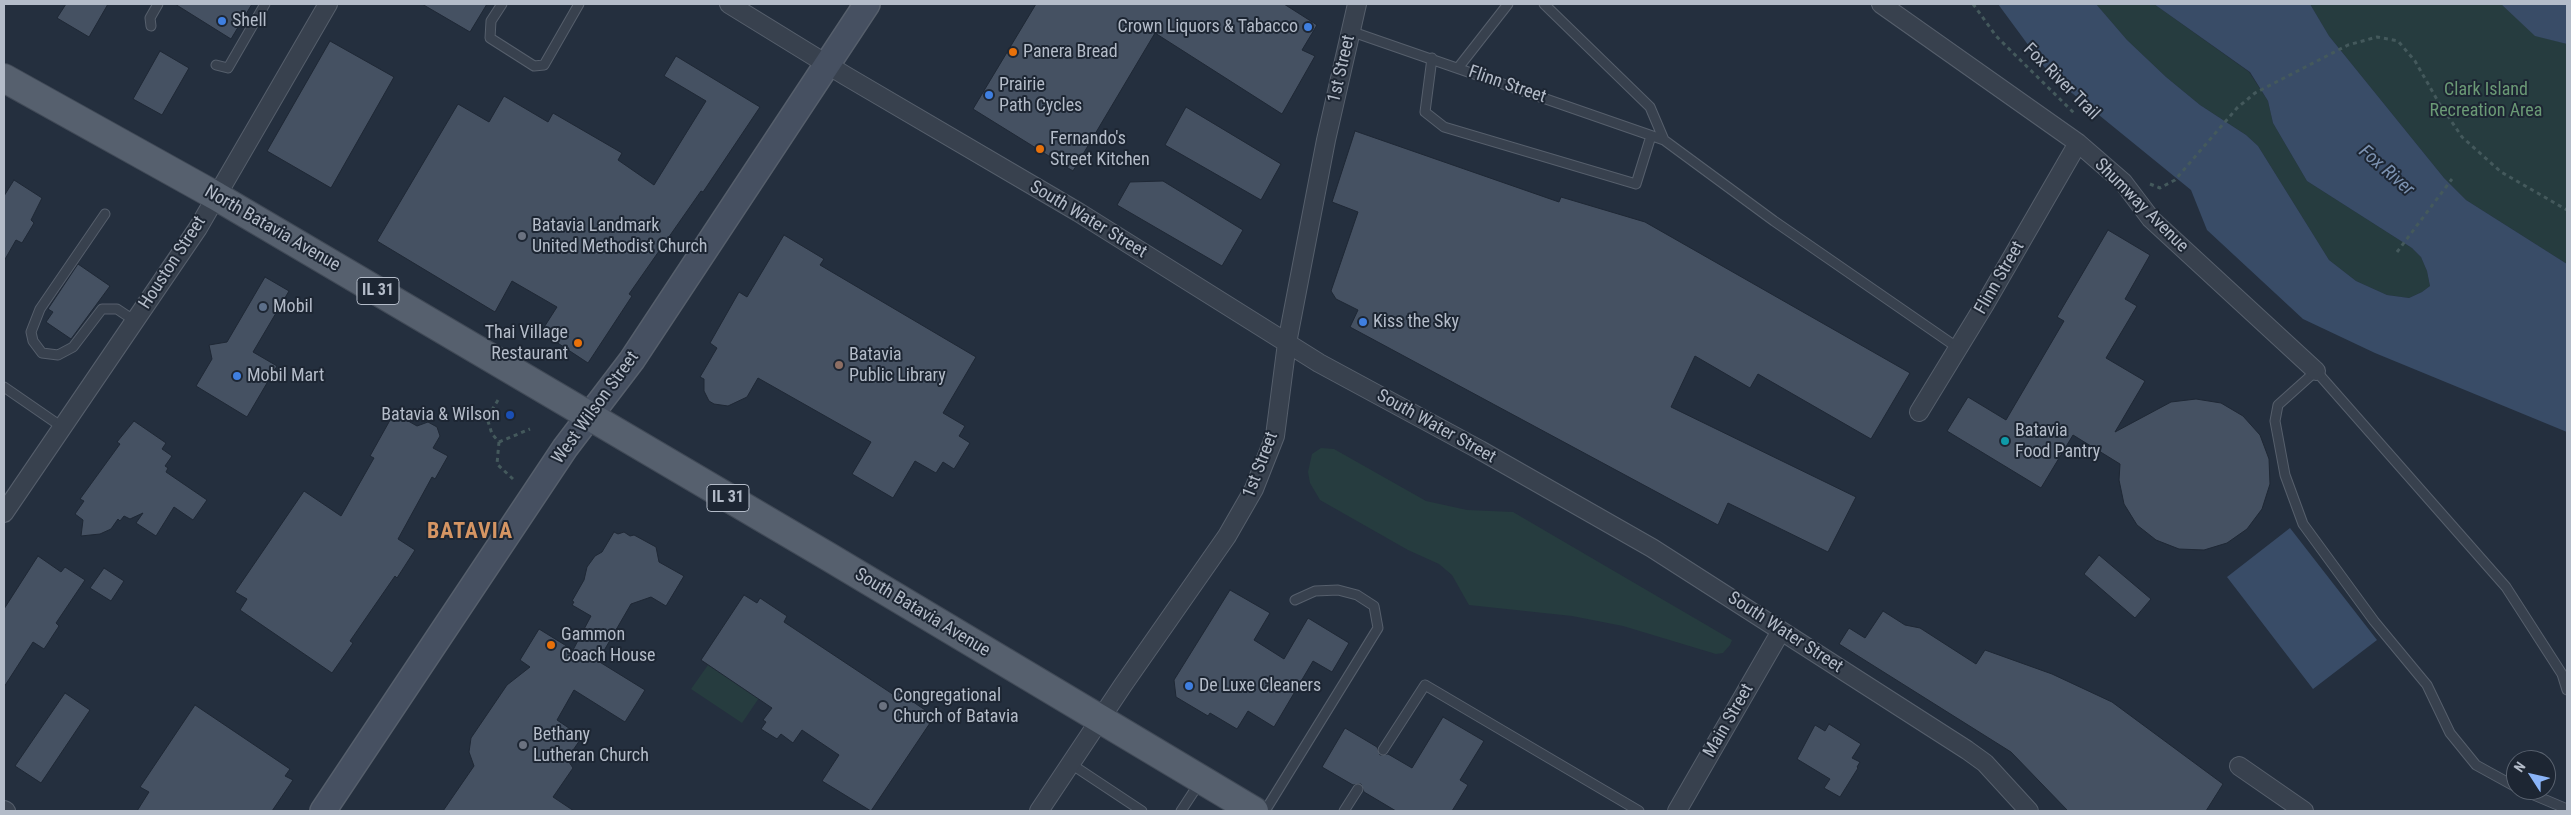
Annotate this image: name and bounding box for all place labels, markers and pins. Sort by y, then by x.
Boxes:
place label: Shell [232,10,267,32]
marker: Shell [216,15,228,27]
place label: Crown Liquors & Tabacco [1118,16,1298,38]
marker: Crown Liquors & Tabacco [1302,21,1314,33]
place label: Panera Bread [1023,41,1118,63]
marker: Panera Bread [1007,46,1019,58]
place label: Prairie Path Cycles [999,74,1082,116]
marker: Prairie Path Cycles [983,89,995,101]
place label: Fernando's Street Kitchen [1050,128,1150,170]
marker: Fernando's Street Kitchen [1034,143,1046,155]
place label: Batavia Landmark United Methodist Church [532,215,708,258]
marker: Batavia Landmark United Methodist Church [516,230,528,242]
place label: Mobil [273,296,313,318]
marker: Mobil [257,301,269,313]
place label: Kiss the Sky [1373,311,1459,333]
marker: Kiss the Sky [1357,316,1369,328]
place label: Thai Village Restaurant [485,322,568,364]
marker: Thai Village Restaurant [572,337,584,349]
place label: Batavia Public Library [849,344,946,386]
marker: Batavia Public Library [833,359,845,371]
place label: Mobil Mart [247,365,324,387]
marker: Mobil Mart [231,370,243,382]
place label: Batavia & Wilson [381,404,500,426]
marker: Batavia & Wilson [504,409,516,421]
place label: Batavia Food Pantry [2015,420,2100,462]
marker: Batavia Food Pantry [1999,435,2011,447]
place label: Gammon Coach House [561,624,656,666]
marker: Gammon Coach House [545,639,557,651]
place label: De Luxe Cleaners [1199,675,1321,697]
marker: De Luxe Cleaners [1183,680,1195,692]
place label: Congregational Church of Batavia [893,685,1019,728]
marker: Congregational Church of Batavia [877,700,889,712]
place label: Bethany Lutheran Church [533,724,649,766]
marker: Bethany Lutheran Church [517,739,529,751]

